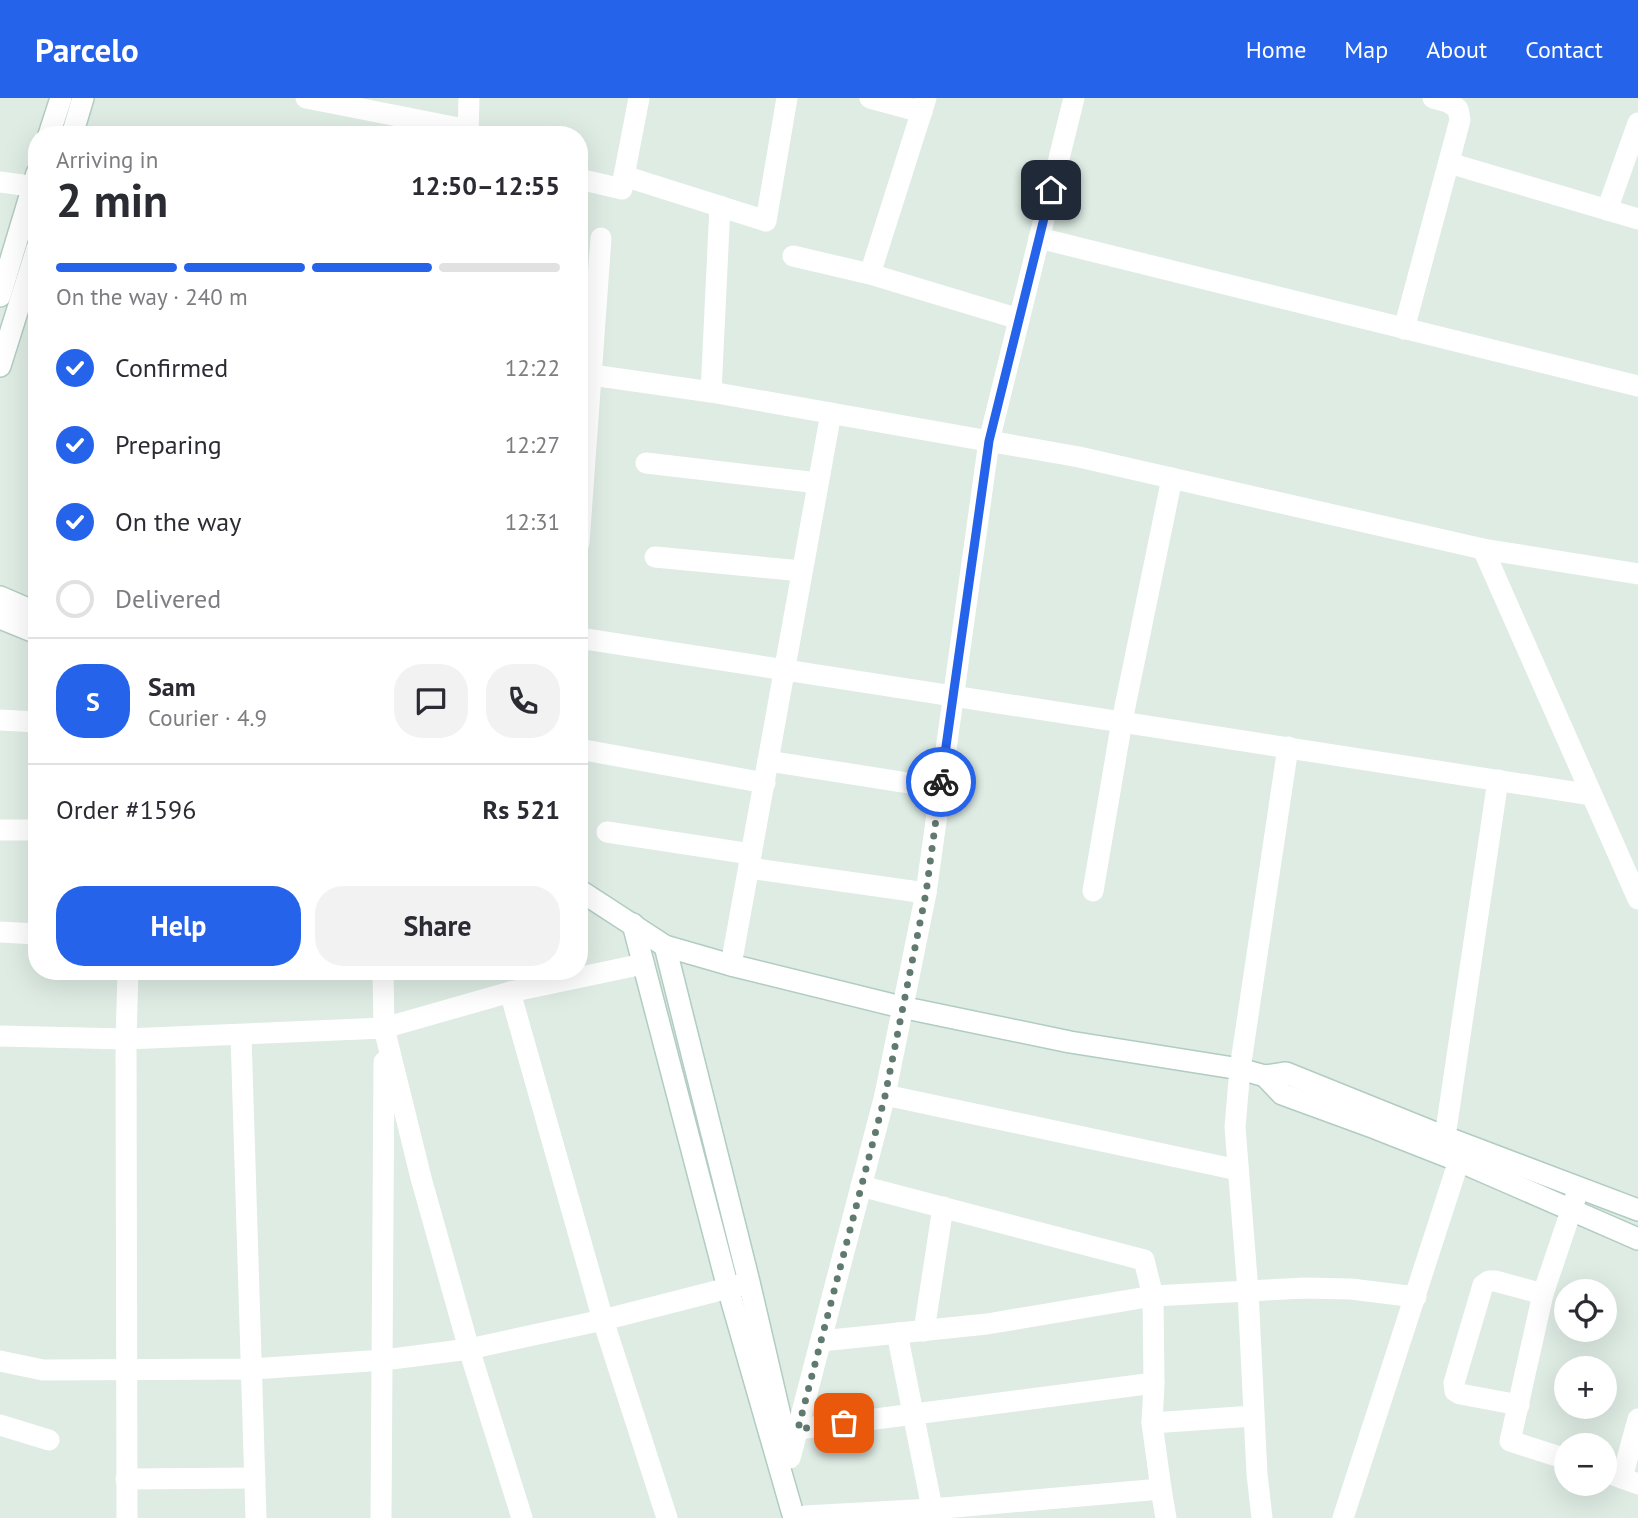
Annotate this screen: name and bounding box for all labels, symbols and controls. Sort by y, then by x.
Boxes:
text: Parcelo [35,28,139,71]
text: Home [1246,34,1306,65]
text: Map [1344,34,1388,65]
text: About [1426,34,1487,65]
text: Contact [1525,34,1603,65]
text: Arriving in [56,145,158,174]
pin [1021,160,1081,220]
text: 12:50–12:55 [411,169,560,202]
text: 2 min [56,170,168,230]
icon: home [1032,171,1070,209]
text: On the way · 240 m [56,282,248,311]
icon: check [56,349,94,387]
text: Confirmed [115,351,228,384]
text: 12:22 [505,353,560,382]
icon: check [56,426,94,464]
text: Preparing [115,428,222,461]
text: 12:27 [505,430,560,459]
icon: check [56,503,94,541]
text: On the way [115,505,241,538]
text: 12:31 [505,507,560,536]
text: Delivered [115,582,221,615]
button: chat [394,664,468,738]
button: phone [486,664,560,738]
text: Sam [148,670,196,703]
text: S [86,685,100,718]
text: Courier · 4.9 [148,703,267,732]
courier [906,747,976,817]
icon: bike [922,763,960,801]
text: Order #1596 [56,793,196,826]
text: Rs 521 [483,793,560,826]
button: Help [56,886,301,966]
button: Share [315,886,560,966]
map controls [1554,1279,1617,1496]
button: locate [1554,1279,1617,1342]
button: + [1554,1356,1617,1419]
pin [814,1393,874,1453]
icon: bag [825,1404,863,1442]
button: − [1554,1433,1617,1496]

